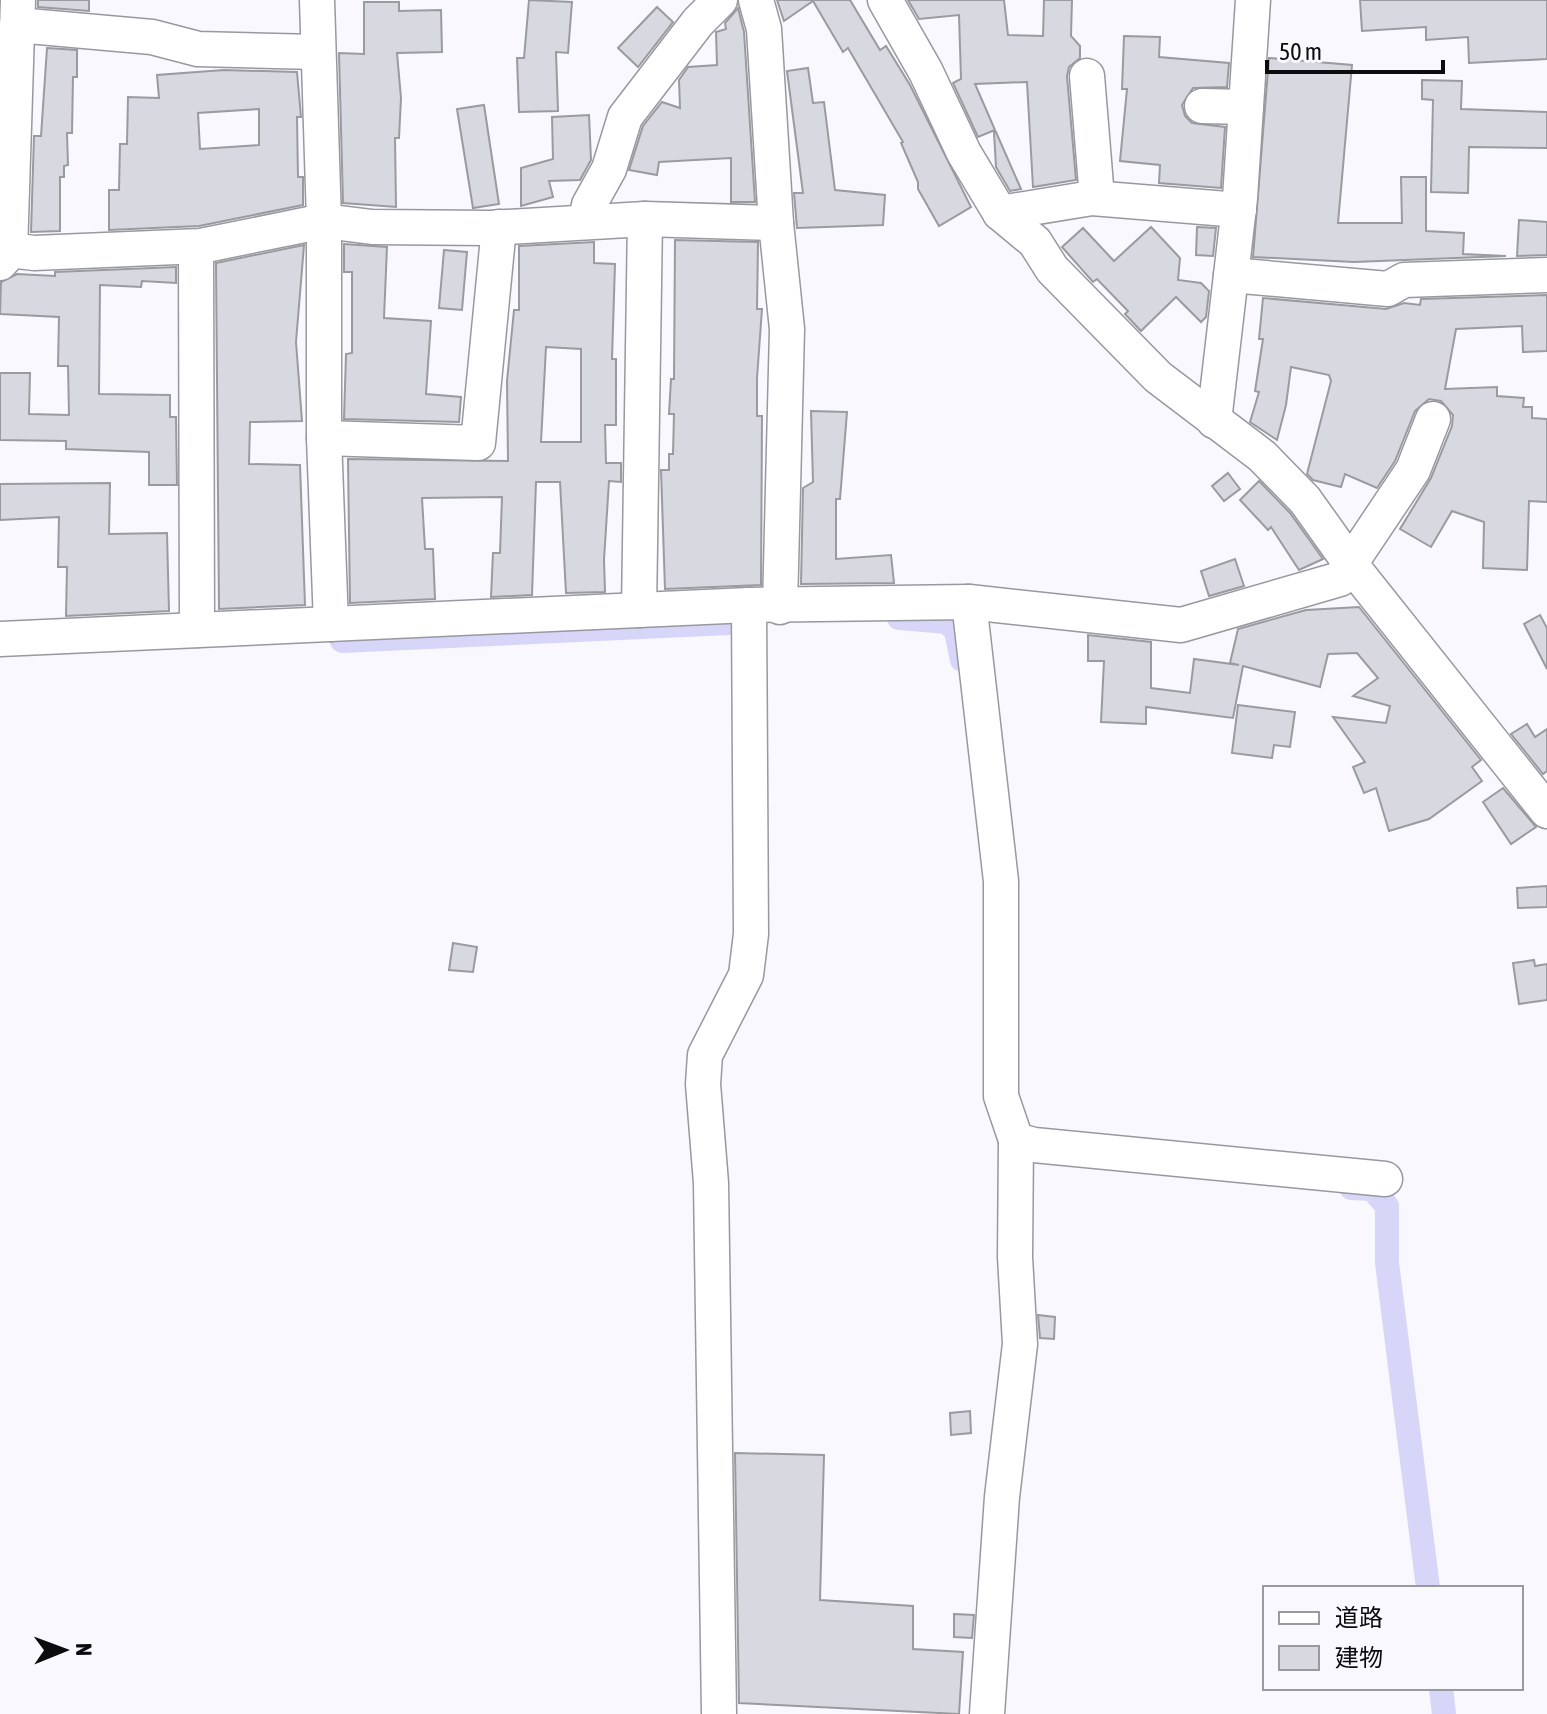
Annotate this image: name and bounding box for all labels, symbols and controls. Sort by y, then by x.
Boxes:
scale bar [1267,24,1443,74]
text: 50 m [1279,38,1322,65]
legend [1263,1586,1523,1690]
text: 道路 [1335,1604,1383,1631]
north arrow [24,1610,104,1690]
text: N [71,1643,97,1656]
text: 建物 [1335,1644,1383,1671]

